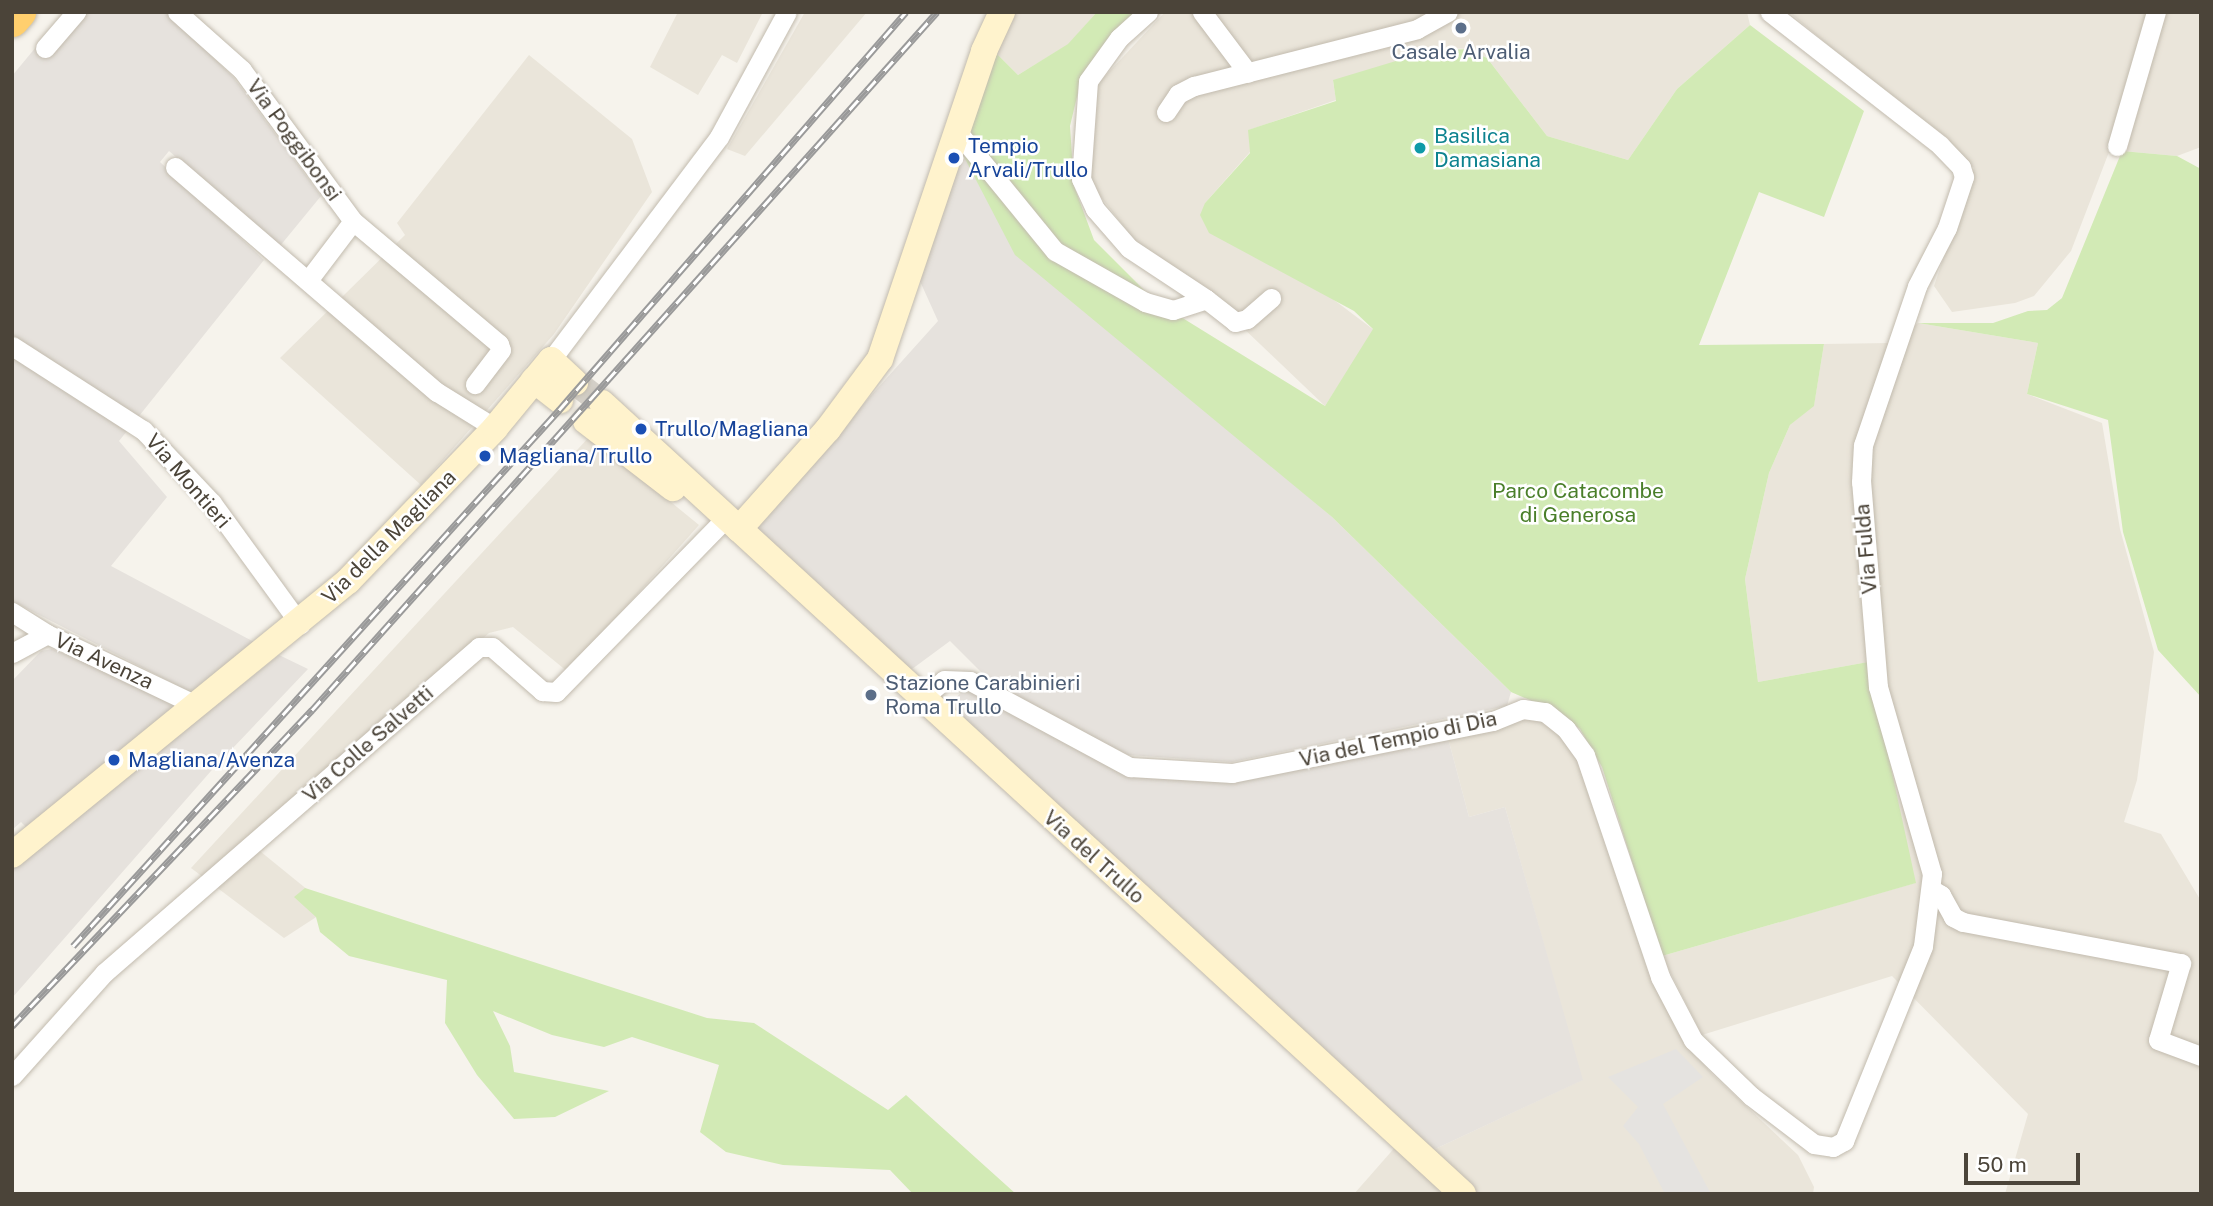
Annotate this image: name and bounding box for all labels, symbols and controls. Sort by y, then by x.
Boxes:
marker: Casale Arvalia [1453,20,1469,36]
place label: Casale Arvalia [1391,39,1531,65]
street label: Via Poggibonsi [241,74,347,206]
place label: Basilica Damasiana [1434,123,1541,173]
place label: Tempio Arvali/Trullo [968,133,1088,183]
marker: Basilica Damasiana [1412,140,1428,156]
marker: Tempio Arvali/Trullo [946,150,962,166]
place label: Trullo/Magliana [655,416,808,442]
marker: Trullo/Magliana [633,421,649,437]
street label: Via Montieri [140,429,236,533]
place label: Magliana/Trullo [499,443,652,469]
marker: Magliana/Trullo [477,448,493,464]
street label: Via della Magliana [317,465,461,609]
park label: Parco Catacombe di Generosa [1492,478,1664,528]
street label: Via Fulda [1849,503,1883,595]
street label: Via Avenza [51,627,157,695]
place label: Stazione Carabinieri Roma Trullo [885,670,1080,720]
street label: Via Colle Salvetti [297,680,439,808]
marker: Stazione Carabinieri Roma Trullo [863,687,879,703]
street label: Via del Tempio di Dia [1297,706,1499,772]
place label: Magliana/Avenza [128,747,295,773]
marker: Magliana/Avenza [106,752,122,768]
street label: Via del Trullo [1038,805,1150,909]
scale bar [1968,1140,2084,1184]
text: 50 m [1977,1152,2027,1177]

